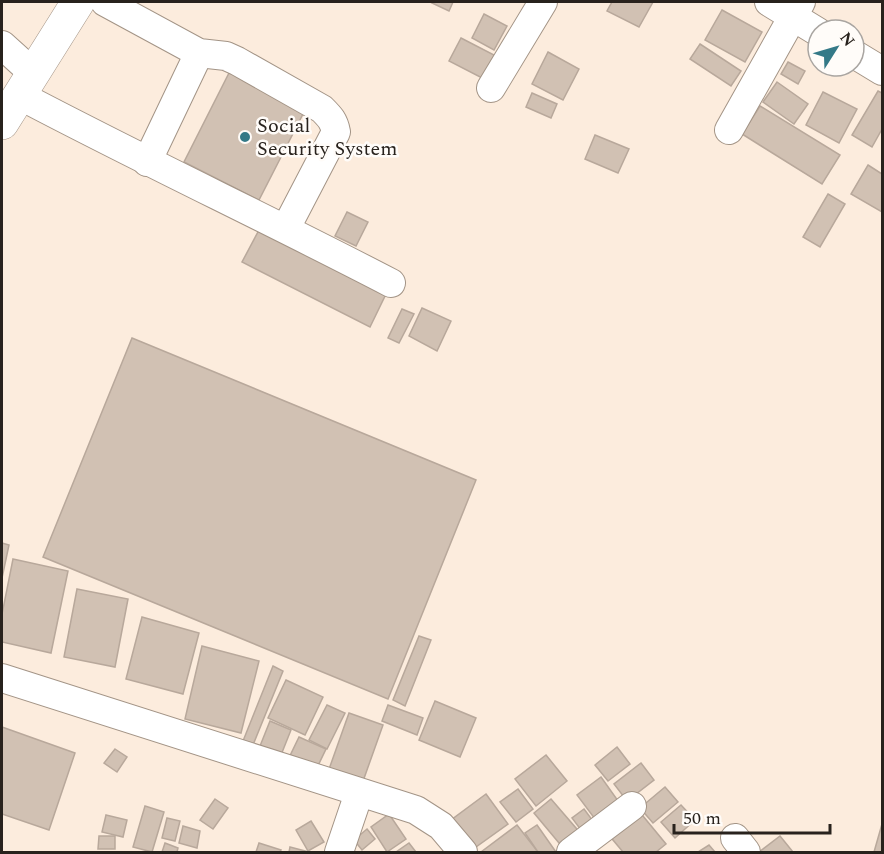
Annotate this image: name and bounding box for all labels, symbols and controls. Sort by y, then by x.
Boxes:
north arrow [806,18,866,78]
text: N [834,27,861,52]
place label: Social Security System [257,111,397,164]
marker: Social Security System [238,130,252,144]
scale bar [674,797,830,835]
text: 50 m [683,805,721,832]

